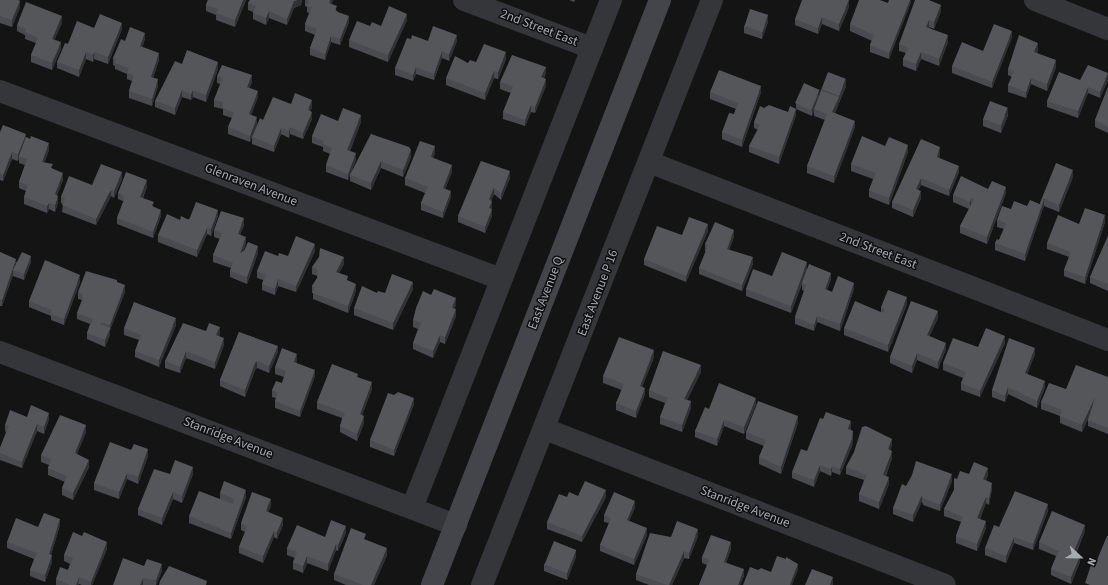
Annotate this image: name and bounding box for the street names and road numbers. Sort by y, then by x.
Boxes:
street label: 2nd Street East [498,6,580,50]
street label: Glenraven Avenue [203,160,299,210]
street label: 2nd Street East [837,229,919,273]
street label: East Avenue P 16 [574,248,622,338]
street label: East Avenue Q [525,254,567,332]
street label: Stanridge Avenue [181,414,275,462]
street label: Stanridge Avenue [698,483,792,531]

